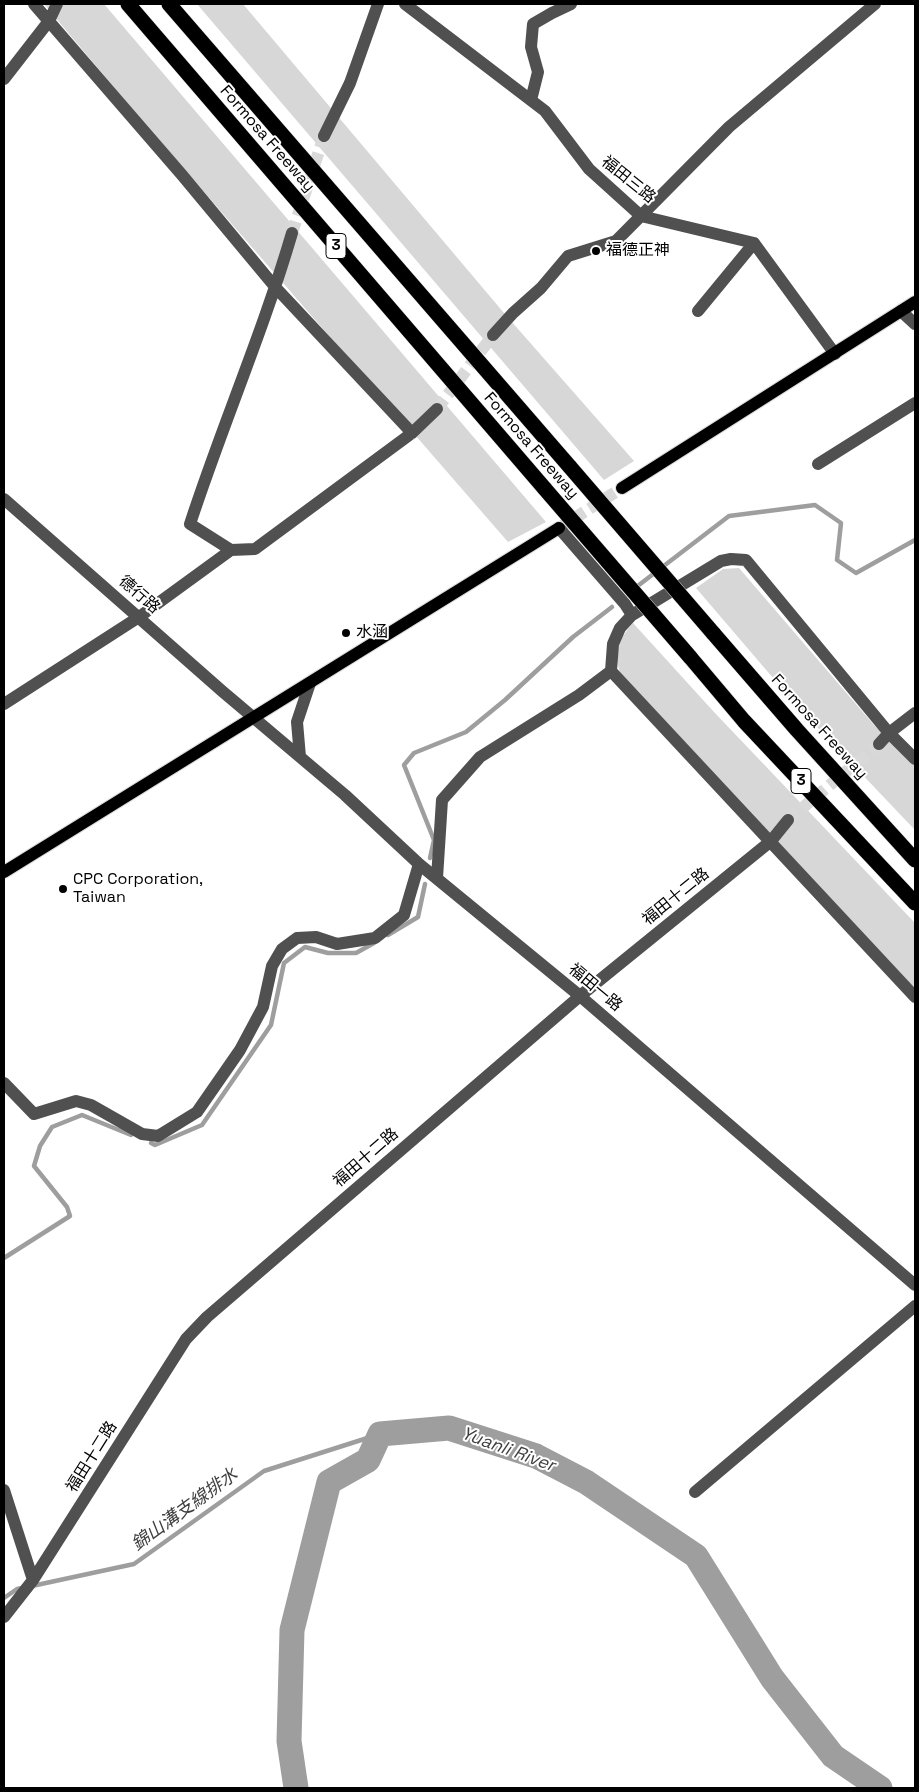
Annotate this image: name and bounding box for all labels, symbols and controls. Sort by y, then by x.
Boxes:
street label: Formosa Freeway [216,82,318,196]
street label: 福田三路 [597,152,659,208]
road number: 3 [326,234,346,258]
place label: 福德正神 [606,241,670,261]
marker: 福德正神 [590,245,602,257]
street label: Formosa Freeway [480,389,582,503]
street label: 德行路 [115,572,163,618]
place label: 水涵 [356,623,388,643]
marker: 水涵 [340,627,352,639]
street label: Formosa Freeway [767,671,871,783]
road number: 3 [791,768,811,794]
street label: 福田十二路 [639,864,713,930]
place label: CPC Corporation, Taiwan [73,870,203,908]
marker: CPC Corporation, Taiwan [57,883,69,895]
street label: 福田一路 [564,960,626,1016]
street label: 福田十二路 [330,1125,402,1191]
street label: 福田十二路 [63,1418,121,1496]
water label: Yuanli River [458,1423,558,1477]
water label: 錦山溝支線排水 [128,1464,242,1556]

